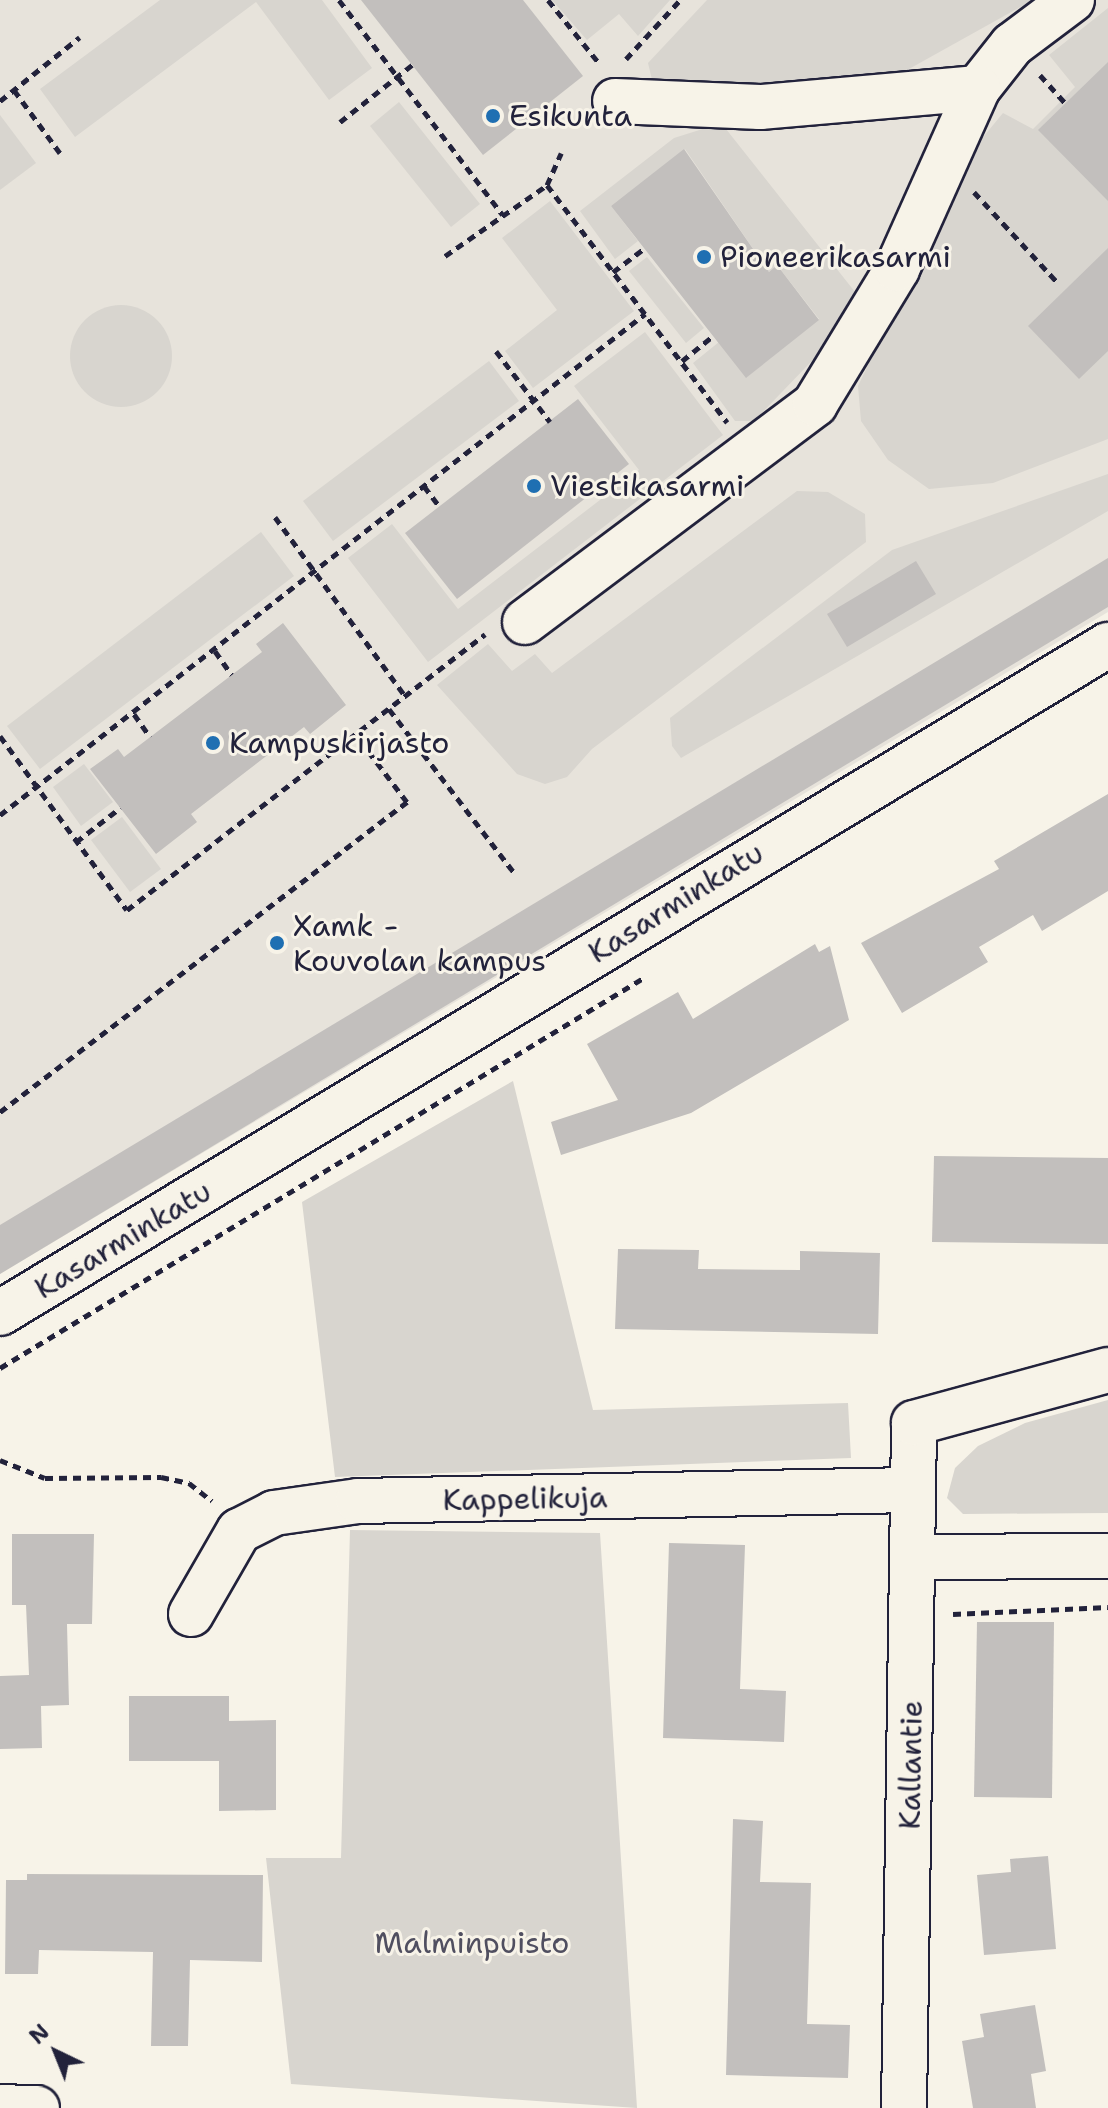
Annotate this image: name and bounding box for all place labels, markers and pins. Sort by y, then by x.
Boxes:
place label: Esikunta [509,98,632,134]
marker: Esikunta [484,107,502,125]
place label: Pioneerikasarmi [720,239,951,275]
marker: Pioneerikasarmi [695,248,713,266]
place label: Viestikasarmi [550,468,745,504]
marker: Viestikasarmi [525,477,543,495]
place label: Kampuskirjasto [229,725,449,761]
marker: Kampuskirjasto [204,734,222,752]
place label: Xamk - Kouvolan kampus [293,908,546,978]
marker: Xamk - Kouvolan kampus [268,934,286,952]

